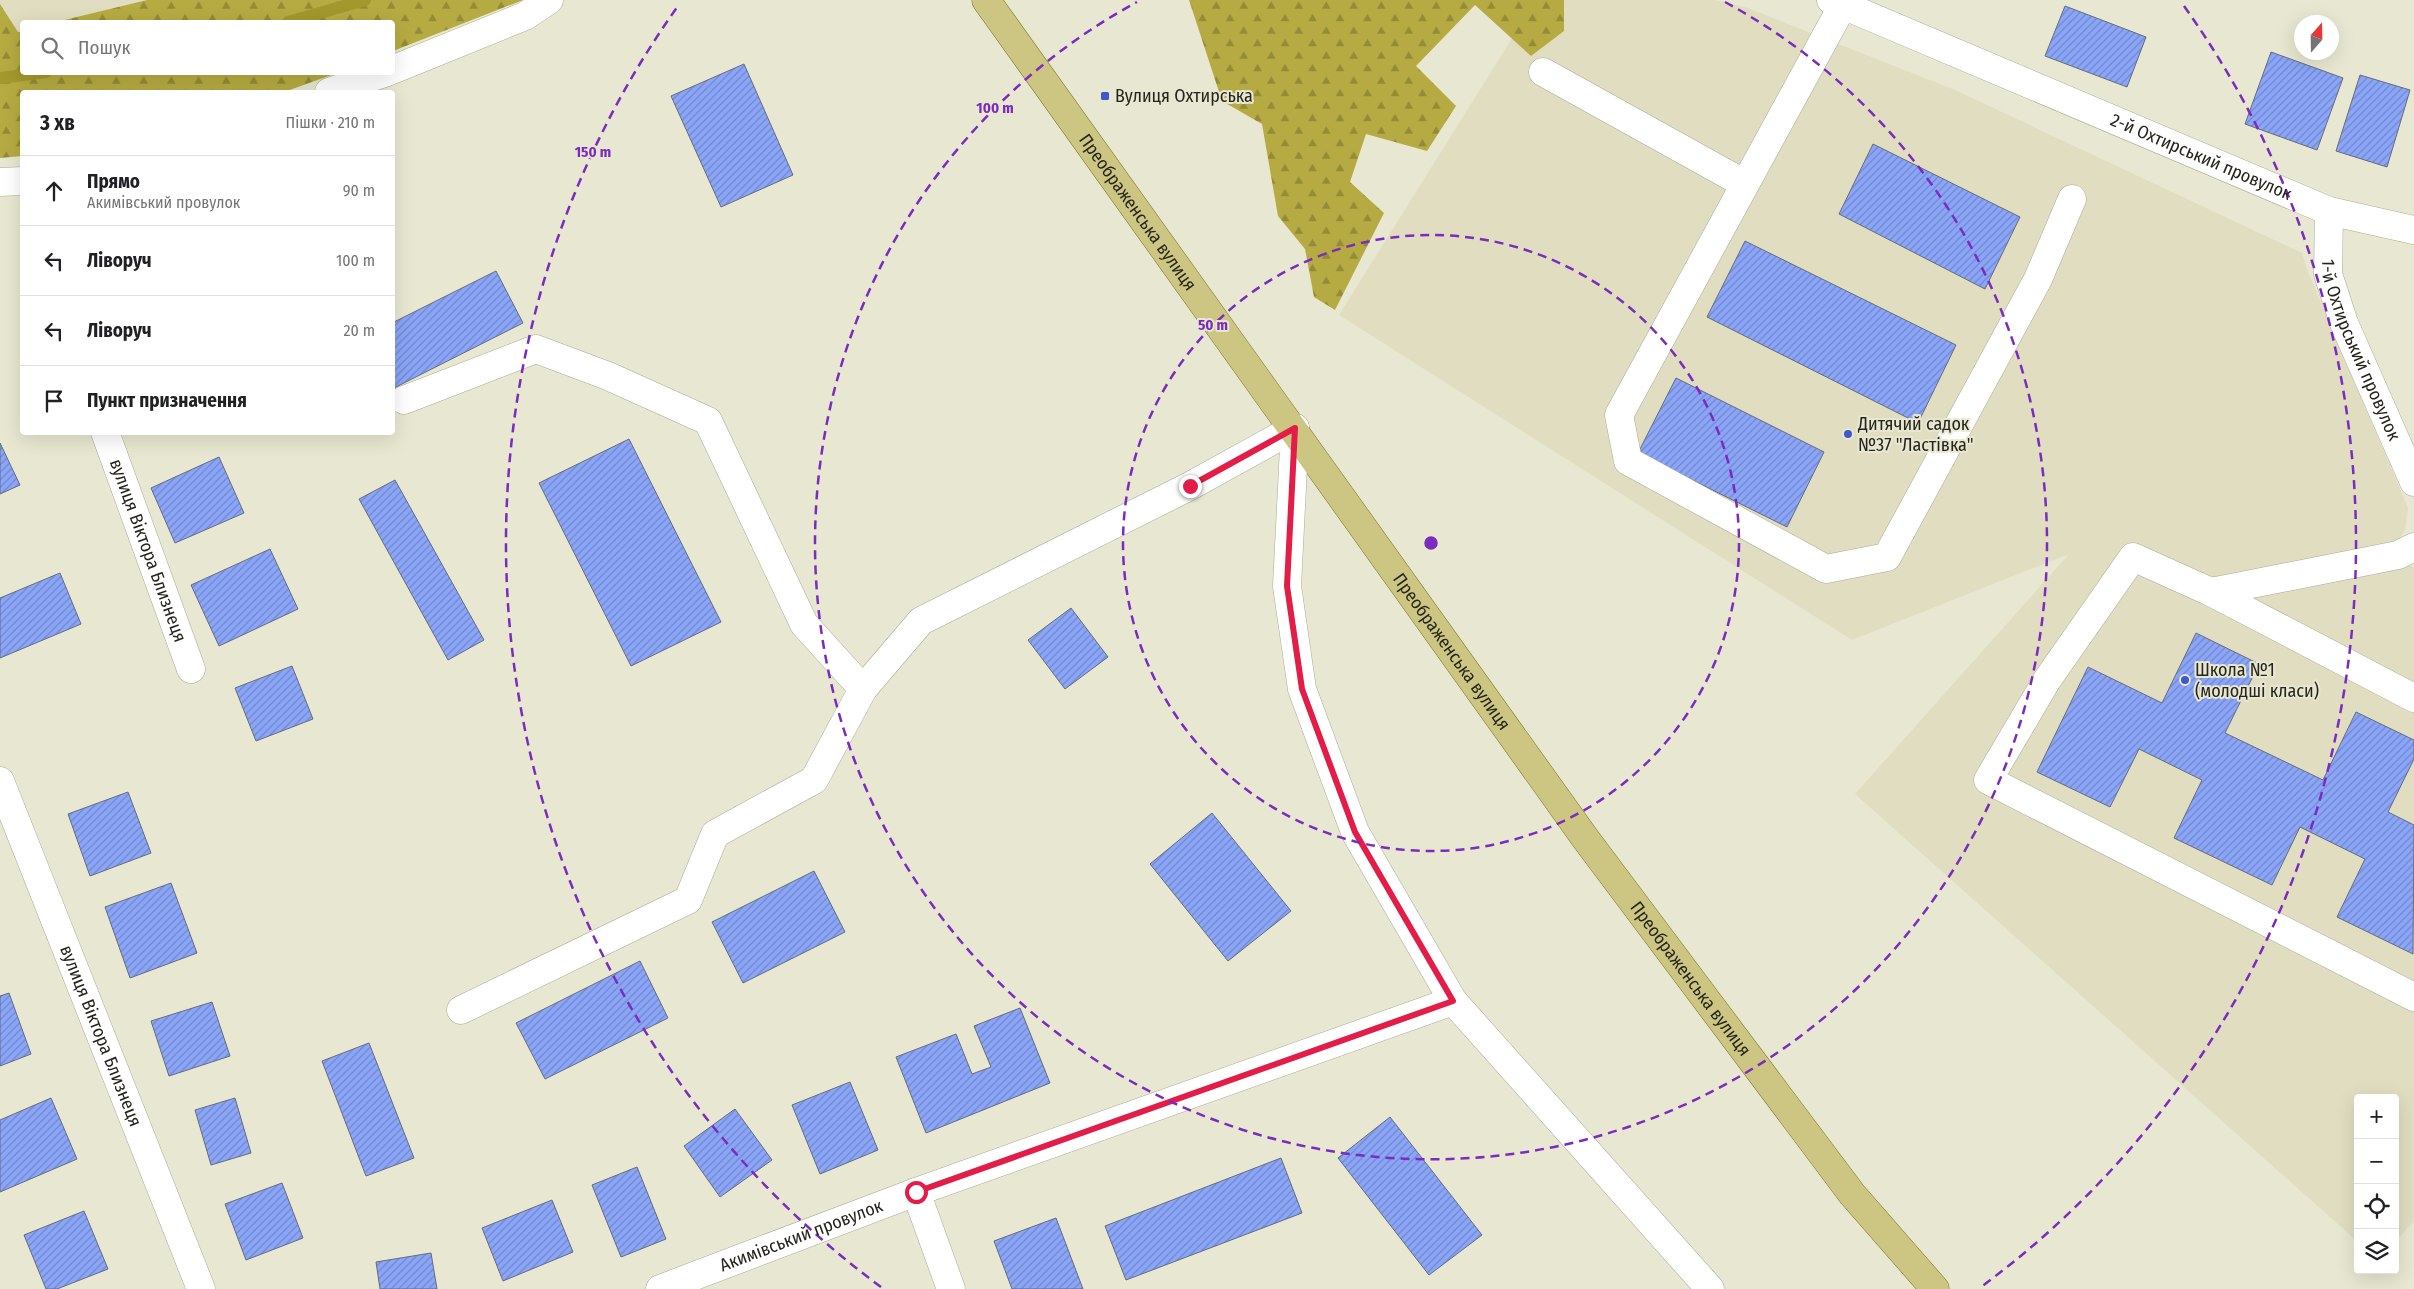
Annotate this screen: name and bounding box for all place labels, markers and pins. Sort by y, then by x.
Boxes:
place label: Вулиця Охтирська [1115,85,1253,107]
marker: Вулиця Охтирська [1099,90,1111,102]
place label: Дитячий садок №37 "Ластівка" [1857,413,1974,456]
marker: Дитячий садок №37 "Ластівка" [1842,428,1854,440]
centre of rings [1422,534,1440,552]
place label: Школа №1 (молодші класи) [2195,659,2319,702]
marker: Школа №1 (молодші класи) [2179,674,2191,686]

